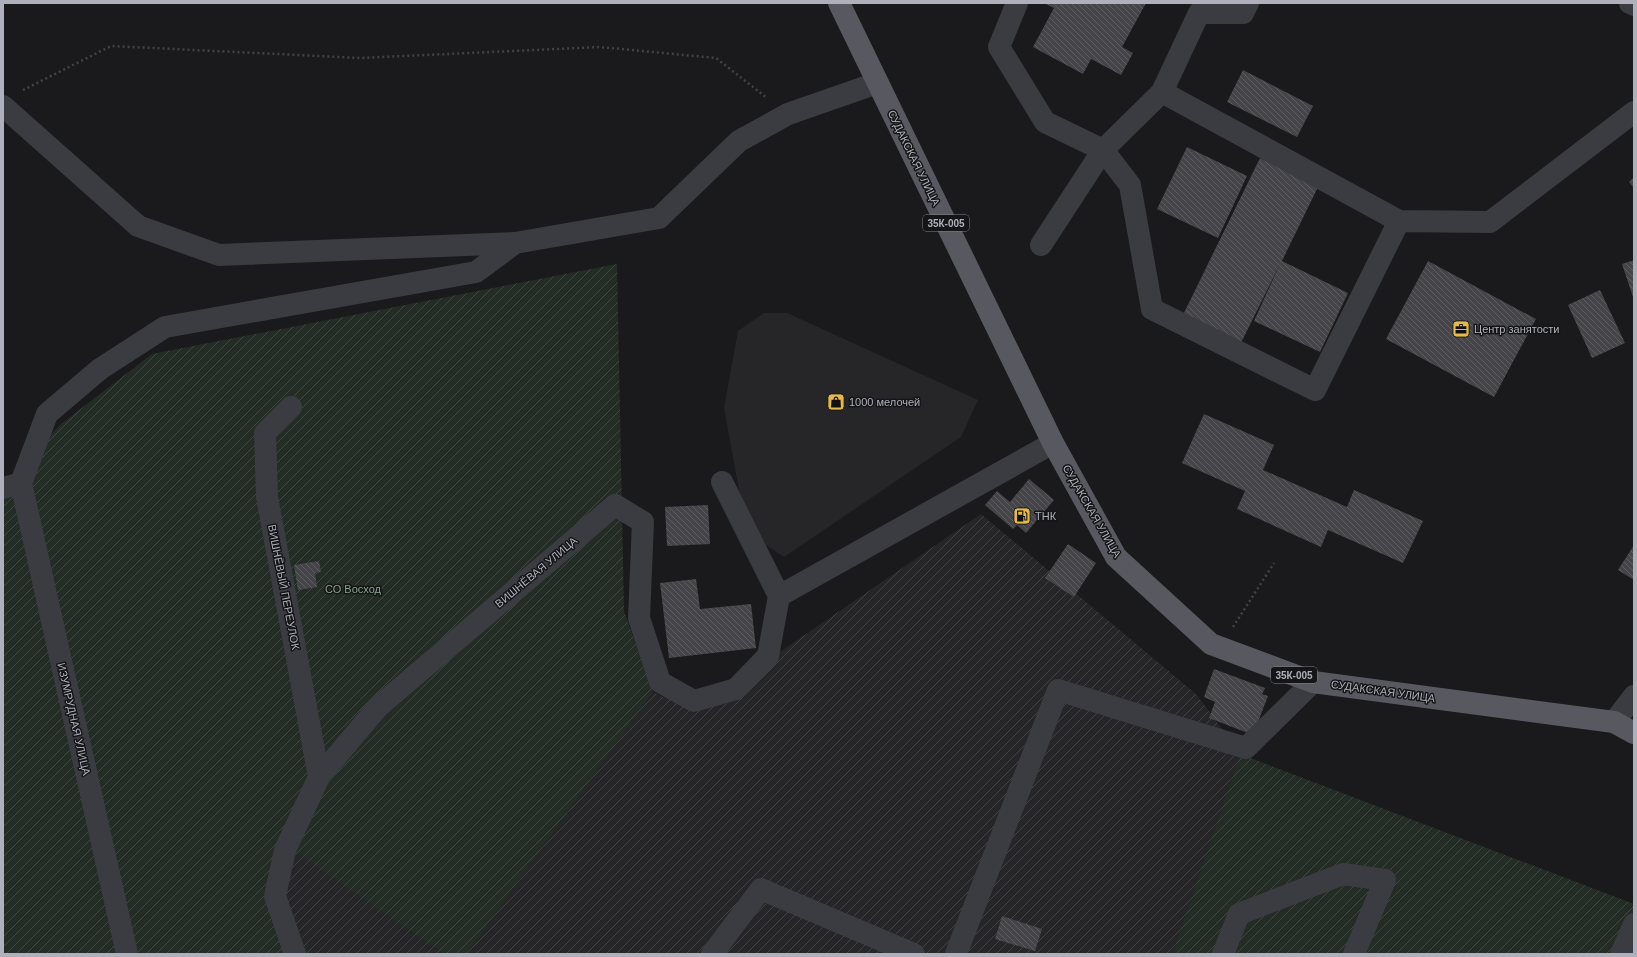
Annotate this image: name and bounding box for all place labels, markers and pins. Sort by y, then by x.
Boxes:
office icon: Центр занятости [1451,319,1471,339]
place label: Центр занятости [1474,323,1559,335]
shop icon: 1000 мелочей [826,392,846,412]
place label: 1000 мелочей [849,396,920,408]
fuel station icon: ТНК [1012,506,1032,526]
place label: ТНК [1035,510,1057,522]

